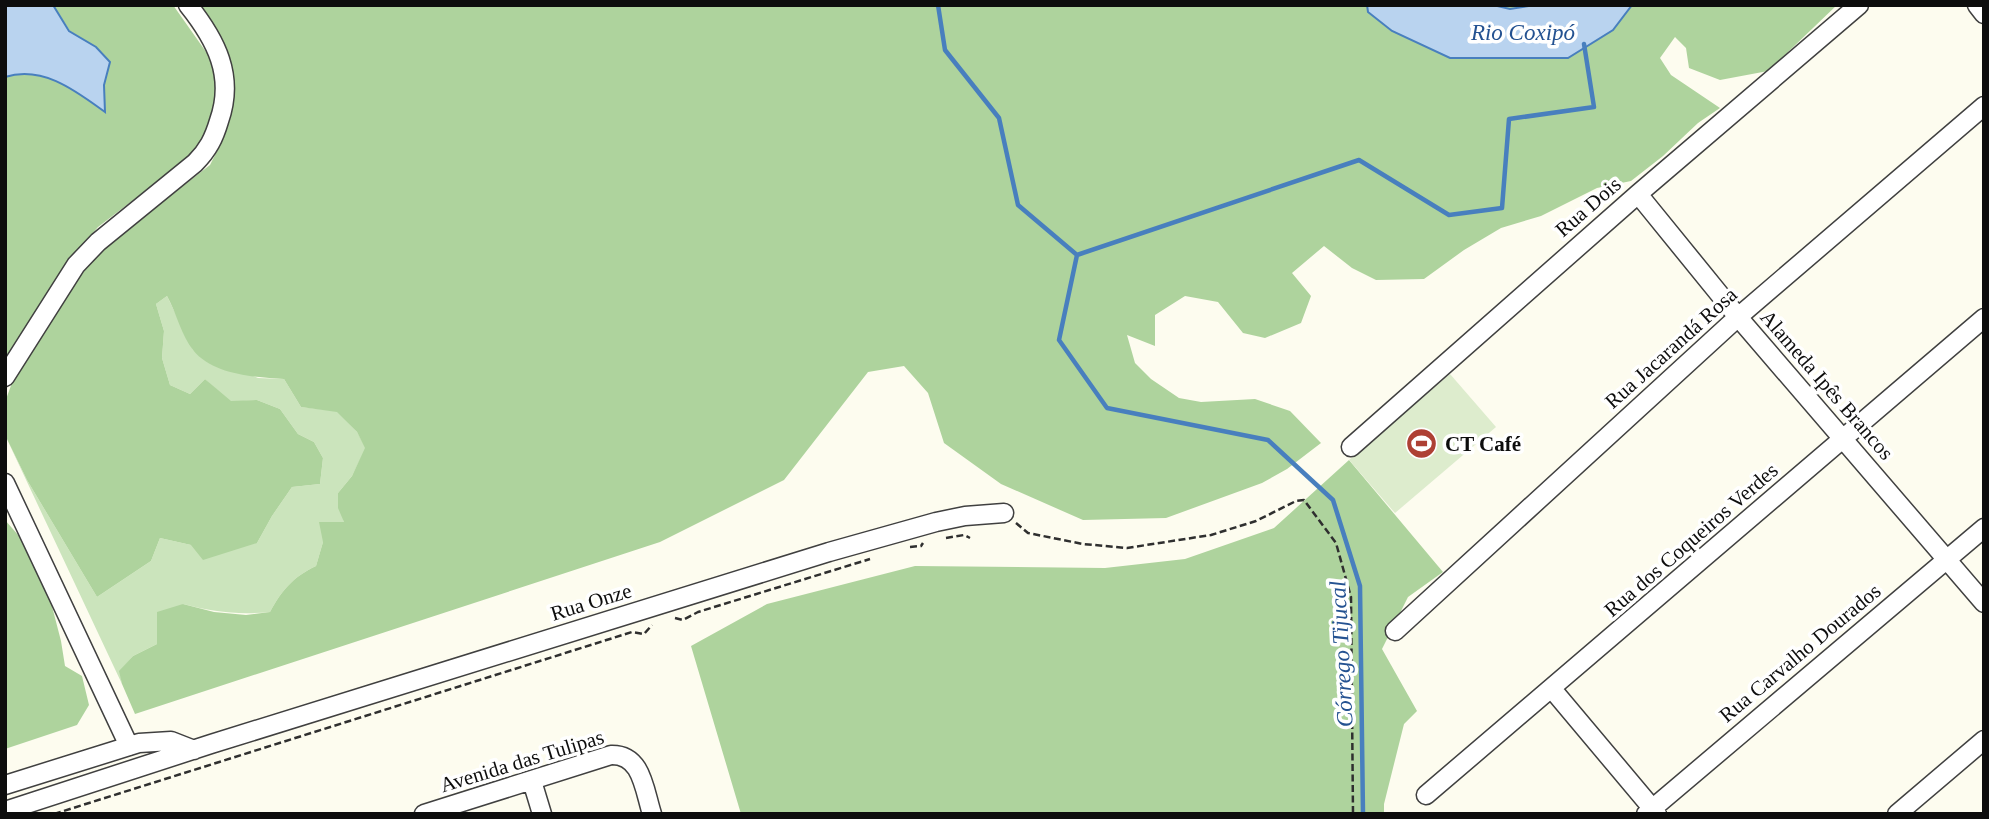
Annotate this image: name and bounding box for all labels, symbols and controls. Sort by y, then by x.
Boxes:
water label: Rio Coxipó [1470,20,1576,45]
street label: Rua Dois [1550,172,1626,242]
street label: Rua Jacarandá Rosa [1600,282,1742,413]
street label: Alameda Ipês Brancos [1756,305,1898,465]
sports icon: CT Café [1405,427,1439,461]
place label: CT Café [1445,432,1521,456]
street label: Rua dos Coqueiros Verdes [1599,458,1783,622]
street label: Rua Onze [548,578,634,626]
street label: Rua Carvalho Dourados [1715,579,1885,727]
water label: Córrego Tijucal [1325,580,1358,728]
street label: Avenida das Tulipas [437,725,607,797]

